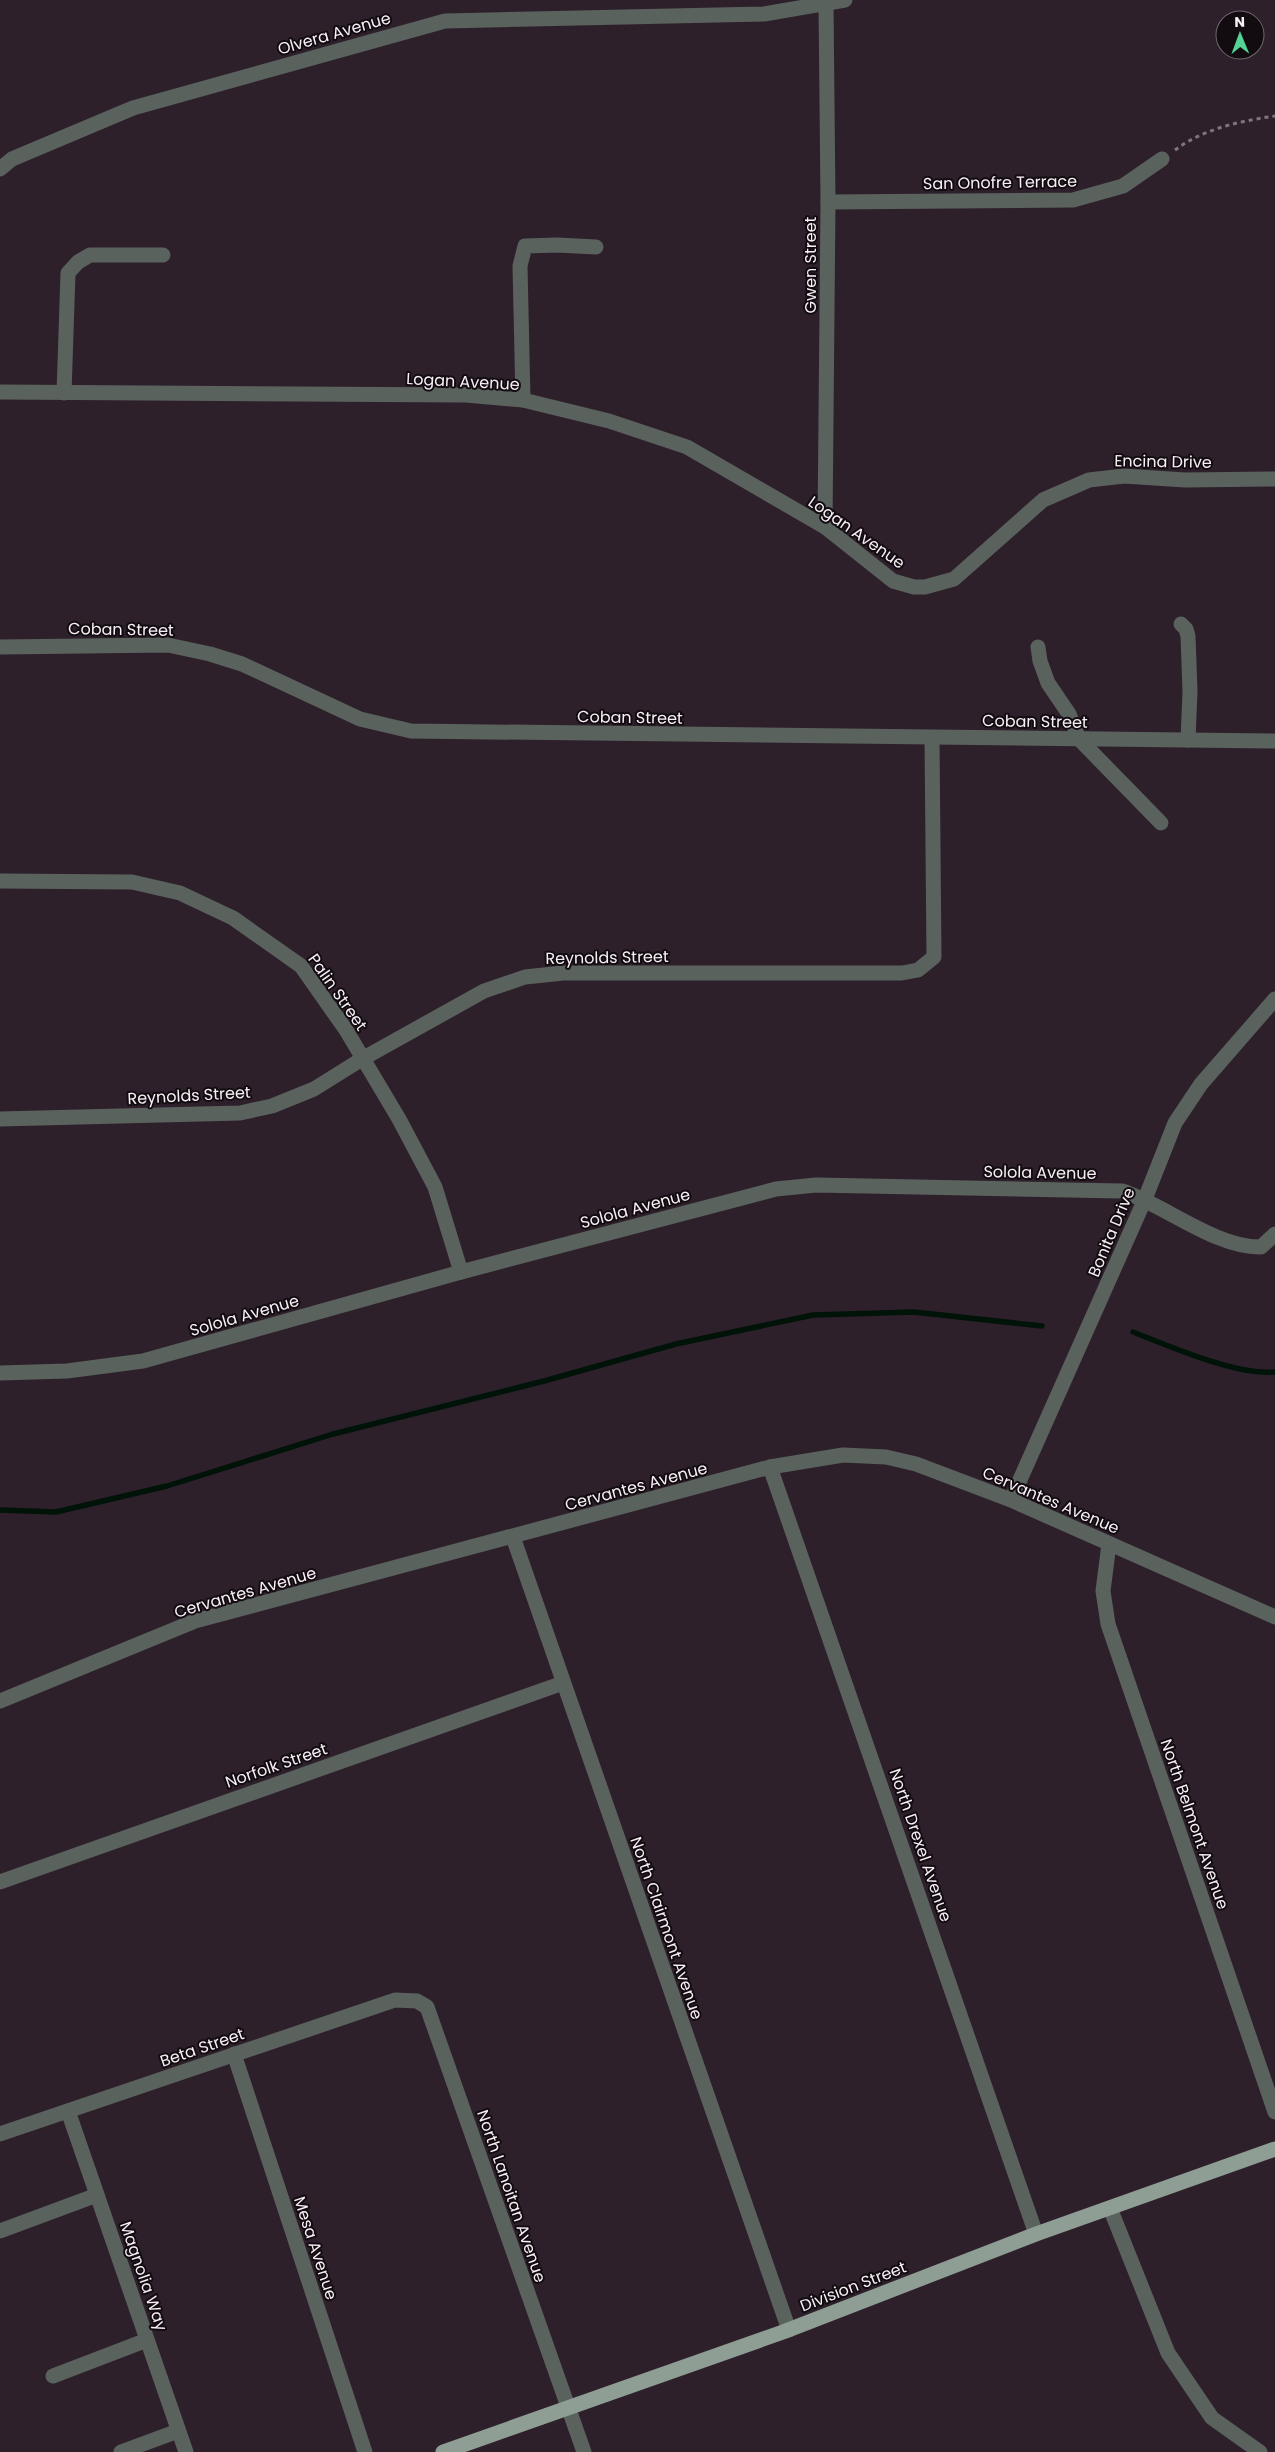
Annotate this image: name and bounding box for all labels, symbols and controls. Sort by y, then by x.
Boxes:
street label: Olvera Avenue [275,6,393,61]
north arrow [1215,10,1265,60]
text: N [1234,12,1245,32]
street label: San Onofre Terrace [923,170,1077,195]
street label: Gwen Street [799,216,822,313]
street label: Logan Avenue [406,367,520,396]
street label: Encina Drive [1114,449,1212,474]
street label: Logan Avenue [804,490,910,574]
street label: Coban Street [68,617,174,642]
street label: Coban Street [577,705,683,730]
street label: Coban Street [982,709,1088,734]
street label: Reynolds Street [545,945,669,970]
street label: Palin Street [303,949,373,1036]
street label: Reynolds Street [127,1081,251,1110]
street label: Solola Avenue [983,1160,1097,1185]
street label: Solola Avenue [578,1183,693,1234]
street label: Bonita Drive [1082,1184,1141,1281]
street label: Solola Avenue [187,1289,302,1342]
street label: Cervantes Avenue [562,1456,710,1517]
street label: Cervantes Avenue [979,1461,1123,1540]
street label: Cervantes Avenue [171,1561,319,1624]
street label: North Belmont Avenue [1155,1736,1234,1912]
street label: Norfolk Street [222,1737,330,1794]
street label: North Drexel Avenue [883,1765,958,1925]
street label: North Clairmont Avenue [624,1834,709,2023]
street label: Beta Street [157,2022,247,2073]
street label: North Lanoitan Avenue [471,2107,552,2286]
street label: Mesa Avenue [288,2194,343,2303]
street label: Magnolia Way [114,2218,173,2334]
street label: Division Street [797,2256,910,2317]

